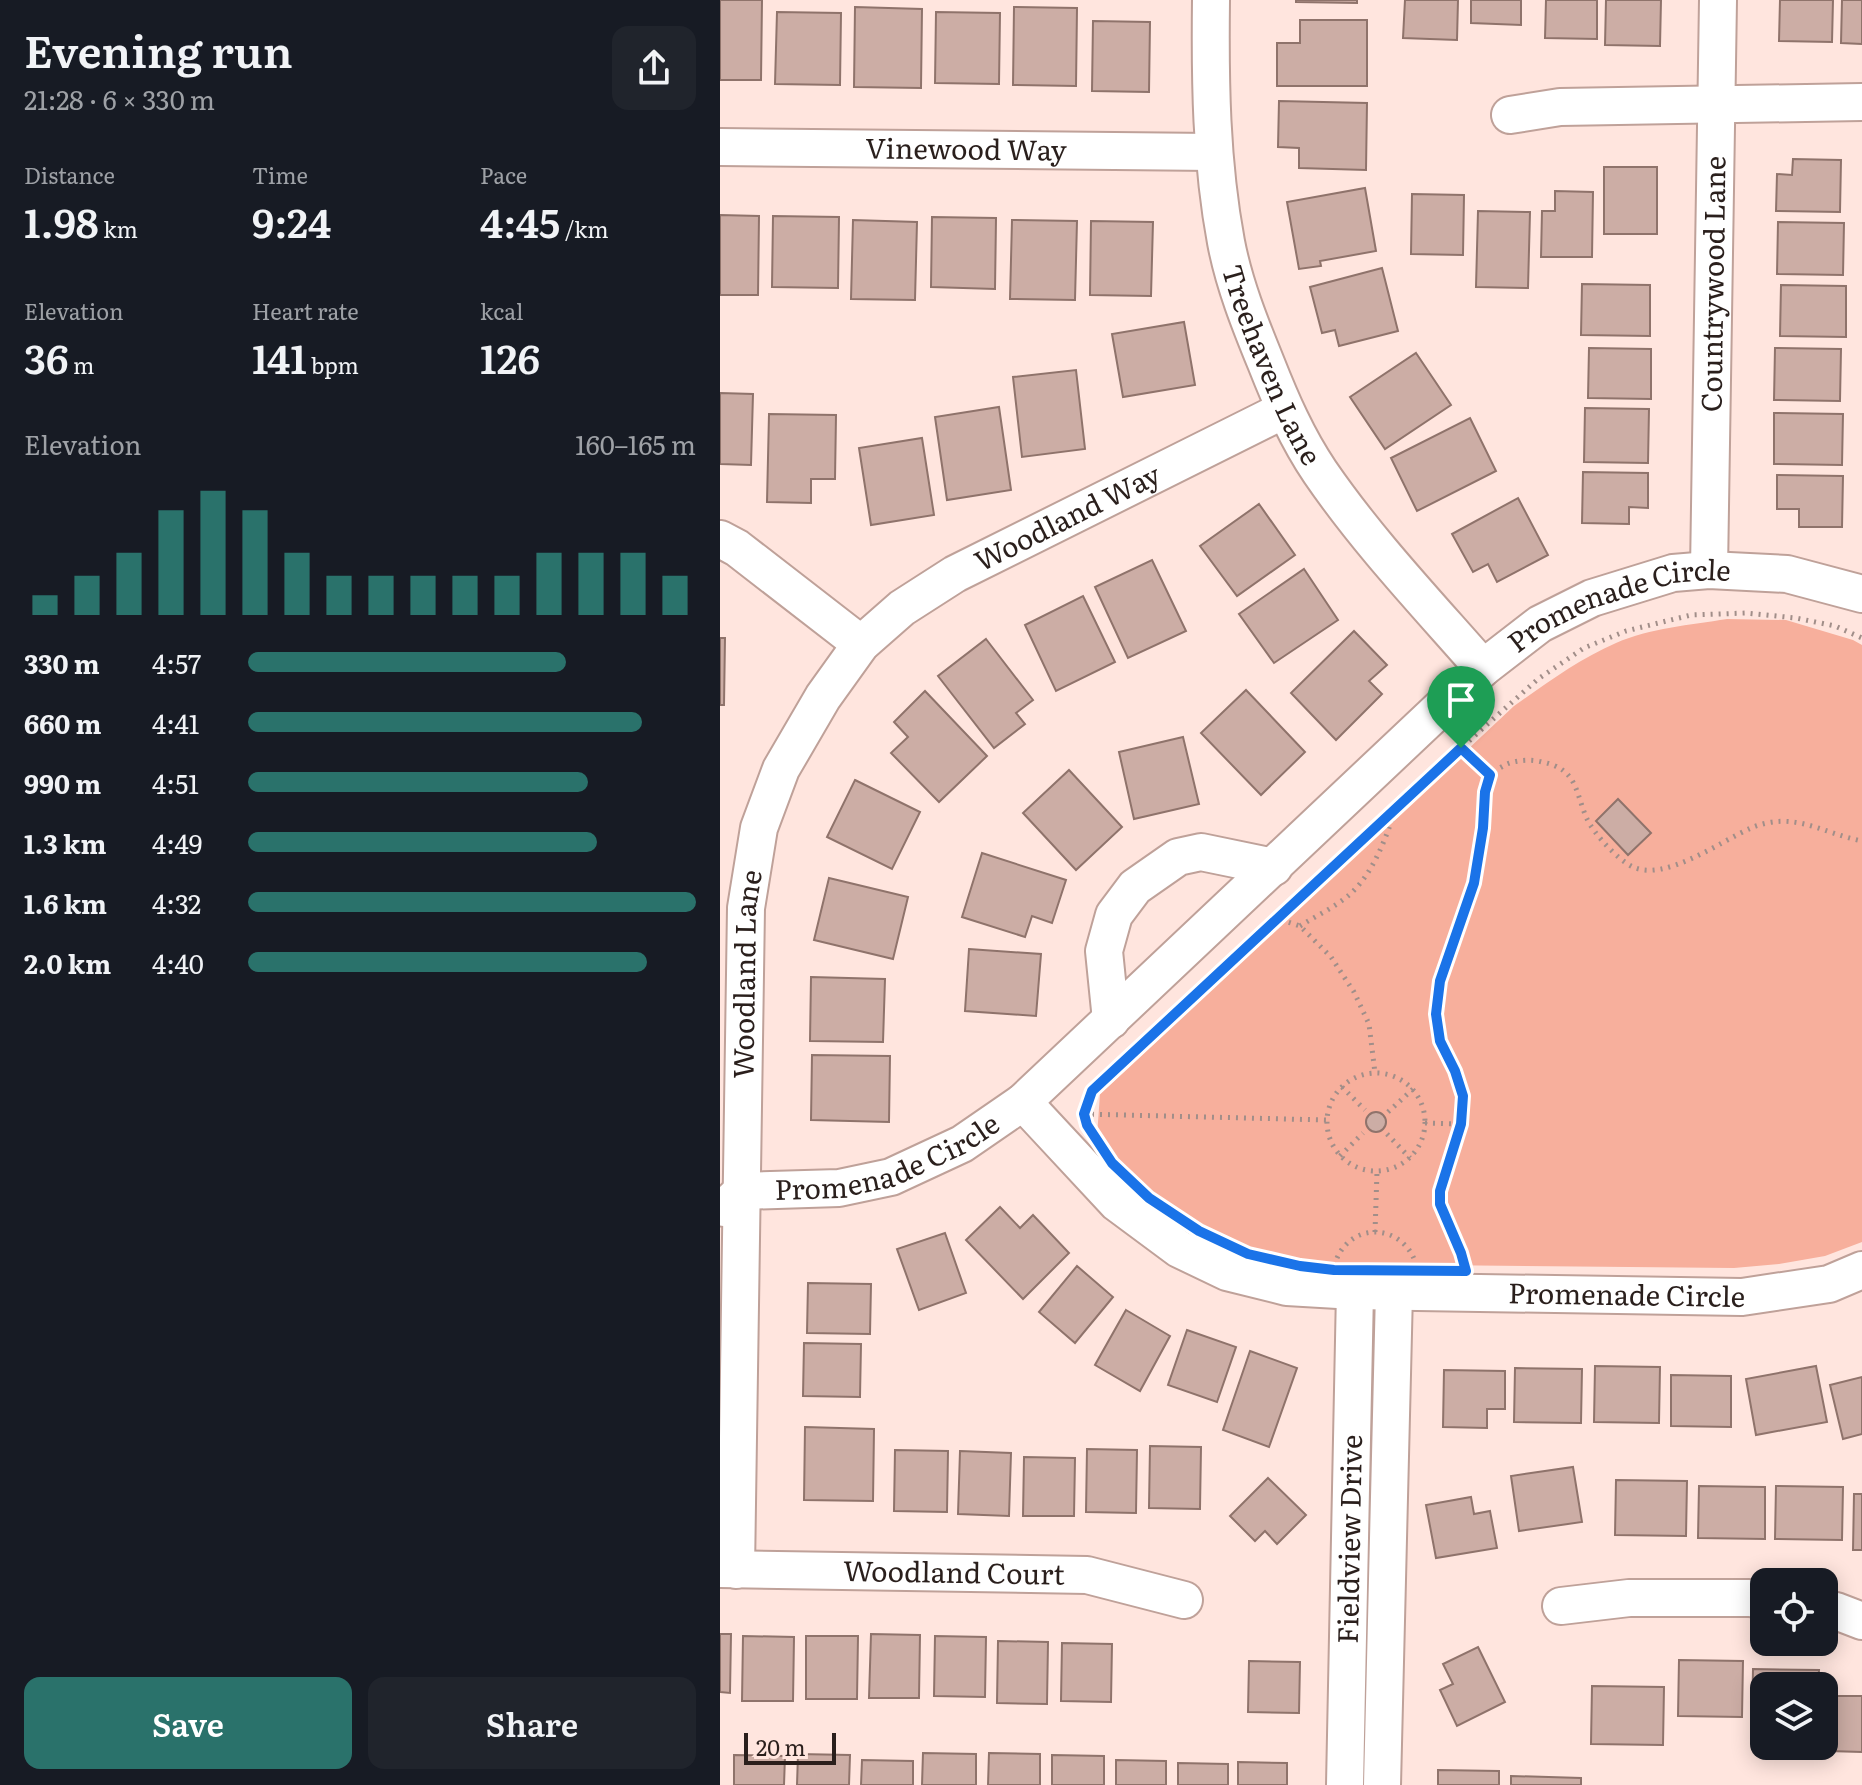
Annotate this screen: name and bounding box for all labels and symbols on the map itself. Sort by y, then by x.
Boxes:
street label: Vinewood Way [865,125,1068,170]
street label: Countrywood Lane [1688,156,1735,412]
street label: Treehaven Lane [1213,259,1333,472]
street label: Woodland Way [966,452,1168,580]
street label: Promenade Circle [1497,547,1732,661]
pin [1427,666,1495,748]
street label: Woodland Lane [720,866,771,1079]
street label: Promenade Circle [774,1102,1007,1209]
street label: Promenade Circle [1508,1270,1745,1316]
street label: Fieldview Drive [1325,1434,1371,1644]
street label: Woodland Court [843,1548,1066,1594]
scale bar [744,1729,836,1765]

